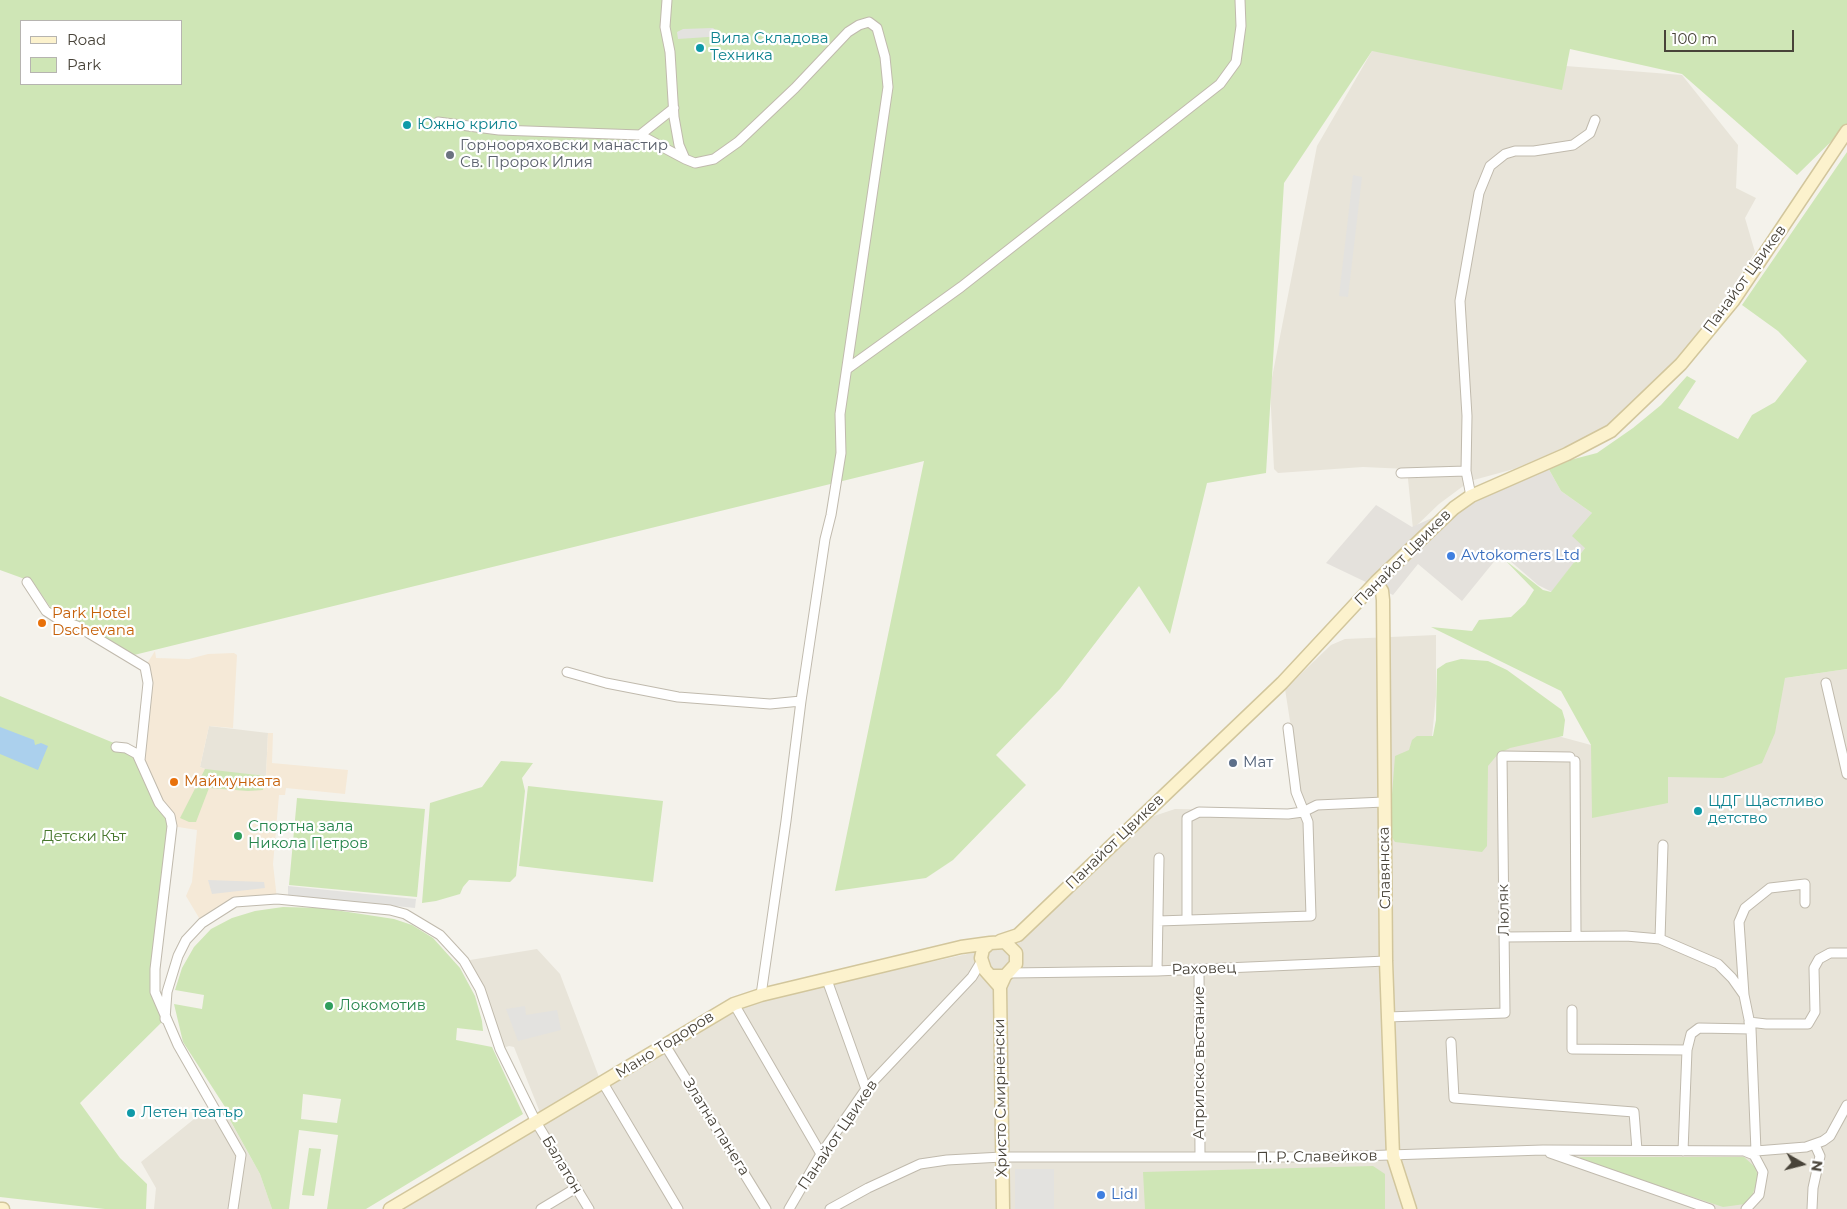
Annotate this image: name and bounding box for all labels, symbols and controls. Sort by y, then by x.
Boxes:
legend [20,20,182,85]
scale bar [1667,20,1797,52]
text: 100 m [1672,29,1717,48]
text: Road [67,30,106,49]
place label: Вила Складова Техника [710,30,829,65]
marker: Вила Складова Техника [694,42,706,54]
text: Park [67,55,101,74]
place label: Южно крило [417,116,518,134]
marker: Южно крило [401,119,413,131]
place label: Горнооряховски манастир Св. Пророк Илия [460,137,668,172]
marker: Горнооряховски манастир Св. Пророк Илия [444,149,456,161]
street label: Панайот Цвикев [1700,221,1790,337]
street label: Панайот Цвикев [1351,506,1455,610]
place label: Avtokomers Ltd [1461,547,1580,565]
marker: Avtokomers Ltd [1445,550,1457,562]
place label: Park Hotel Dschevana [52,605,135,640]
marker: Park Hotel Dschevana [36,617,48,629]
place label: Мат [1243,754,1273,772]
marker: Мат [1227,757,1239,769]
place label: Маймунката [184,773,281,791]
marker: Маймунката [168,776,180,788]
street label: Панайот Цвикев [1062,791,1168,893]
place label: ЦДГ Щастливо детство [1708,793,1824,828]
marker: ЦДГ Щастливо детство [1692,805,1704,817]
place label: Спортна зала Никола Петров [248,818,368,853]
street label: Славянска [1375,827,1395,909]
park label: Детски Кът [42,828,126,846]
marker: Спортна зала Никола Петров [232,830,244,842]
street label: Люляк [1495,884,1513,936]
street label: Раховец [1171,959,1237,979]
street label: Априлско въстание [1191,986,1209,1140]
place label: Локомотив [339,997,426,1015]
marker: Локомотив [323,1000,335,1012]
street label: Мано Тодоров [613,1008,717,1082]
street label: Христо Смирненски [991,1018,1011,1178]
street label: Златна панега [679,1075,753,1179]
street label: Панайот Цвикев [794,1076,882,1194]
place label: Летен театър [141,1104,243,1122]
marker: Летен театър [125,1107,137,1119]
street label: Балатон [538,1133,586,1197]
north arrow [1777,1139,1827,1189]
street label: П. Р. Славейков [1256,1147,1378,1167]
text: N [1807,1159,1827,1173]
place label: Lidl [1111,1186,1138,1204]
marker: Lidl [1095,1189,1107,1201]

